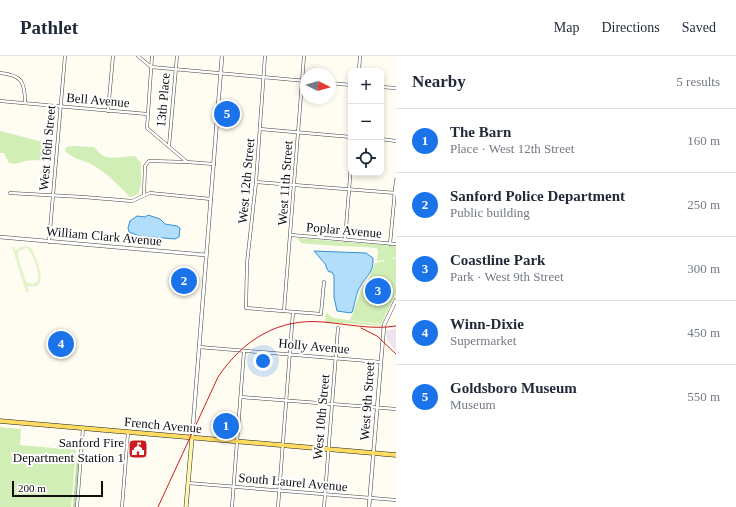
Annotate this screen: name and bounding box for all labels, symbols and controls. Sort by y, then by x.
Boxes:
text: Pathlet [20,17,78,38]
text: Map [554,20,579,35]
text: Directions [601,20,660,35]
text: Saved [682,20,716,35]
north arrow [300,68,336,104]
map controls [348,68,384,176]
button: + [348,68,384,104]
street label: 13th Place [153,72,173,128]
text: Nearby [412,72,466,91]
text: 5 results [676,74,720,89]
street label: Bell Avenue [66,90,131,110]
pin: 5 [214,99,240,129]
street label: West 16th Street [36,104,58,191]
button: − [348,104,384,140]
text: The Barn [450,124,511,140]
text: 1 [422,133,428,148]
text: 160 m [687,133,720,148]
street label: West 12th Street [235,137,257,224]
street label: West 11th Street [275,140,295,226]
button: locate [348,140,384,176]
text: Place · West 12th Street [450,141,574,156]
text: Sanford Police Department [450,188,625,204]
text: 2 [422,197,428,212]
text: 250 m [687,197,720,212]
text: Public building [450,205,530,220]
street label: Poplar Avenue [306,219,383,241]
street label: William Clark Avenue [45,223,163,249]
text: Coastline Park [450,252,545,268]
text: 3 [422,261,428,276]
text: 300 m [687,261,720,276]
pin: 2 [171,266,197,296]
text: Park · West 9th Street [450,269,564,284]
pin: 3 [365,276,391,306]
text: Winn-Dixie [450,316,524,332]
text: 4 [422,325,428,340]
text: 450 m [687,325,720,340]
pin: 4 [48,329,74,359]
text: Supermarket [450,333,516,348]
street label: Holly Avenue [278,335,351,357]
your location [253,351,273,371]
street label: West 9th Street [357,361,377,441]
street label: West 10th Street [310,373,332,460]
text: Goldsboro Museum [450,380,577,396]
text: 5 [422,389,428,404]
text: 550 m [687,389,720,404]
text: Museum [450,397,496,412]
pin: 1 [213,411,239,441]
street label: French Avenue [123,414,203,436]
place label: Sanford Fire Department Station 1 [13,435,124,465]
public building icon: Sanford Fire Department Station 1 [127,438,149,460]
street label: South Laurel Avenue [238,470,348,494]
scale bar [12,479,103,498]
text: 200 m [18,482,46,494]

